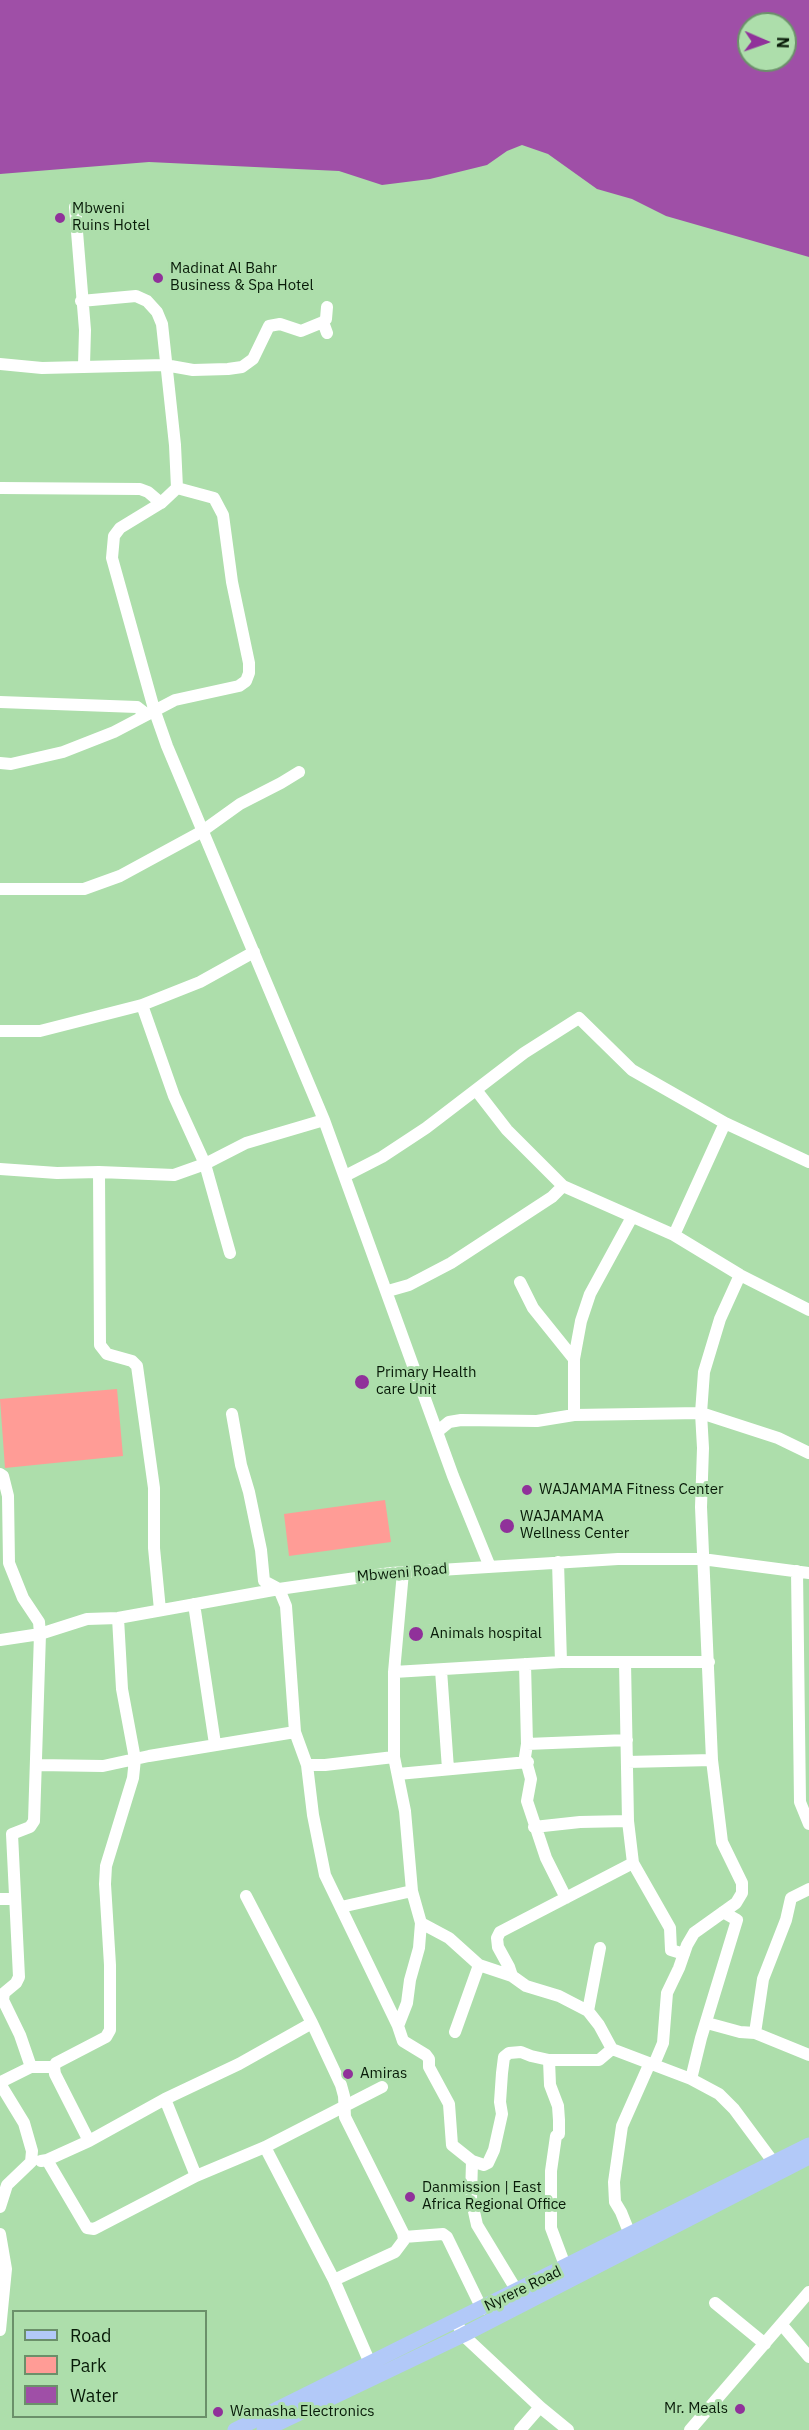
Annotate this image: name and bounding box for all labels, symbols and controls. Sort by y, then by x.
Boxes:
north arrow [737,12,797,72]
text: N [773,36,793,49]
place label: Mbweni Ruins Hotel [72,200,150,235]
marker: Mbweni Ruins Hotel [53,211,67,225]
place label: Madinat Al Bahr Business & Spa Hotel [170,260,314,295]
marker: Madinat Al Bahr Business & Spa Hotel [151,271,165,285]
place label: Primary Health care Unit [376,1364,477,1399]
marker: Primary Health care Unit [353,1373,371,1391]
place label: WAJAMAMA Fitness Center [539,1481,724,1499]
marker: WAJAMAMA Fitness Center [520,1483,534,1497]
place label: WAJAMAMA Wellness Center [520,1508,629,1543]
marker: WAJAMAMA Wellness Center [498,1517,516,1535]
street label: Mbweni Road [356,1560,448,1586]
marker: Animals hospital [407,1625,425,1643]
place label: Animals hospital [430,1625,542,1643]
place label: Amiras [360,2065,407,2083]
marker: Amiras [341,2067,355,2081]
place label: Danmission | East Africa Regional Office [422,2179,566,2214]
marker: Danmission | East Africa Regional Office [403,2190,417,2204]
street label: Nyrere Road [482,2263,564,2315]
legend [12,2310,207,2418]
text: Road [70,2324,111,2347]
text: Park [70,2354,106,2377]
text: Water [70,2384,118,2407]
place label: Mr. Meals [664,2400,728,2418]
marker: Mr. Meals [733,2402,747,2416]
place label: Wamasha Electronics [230,2403,375,2421]
marker: Wamasha Electronics [211,2405,225,2419]

